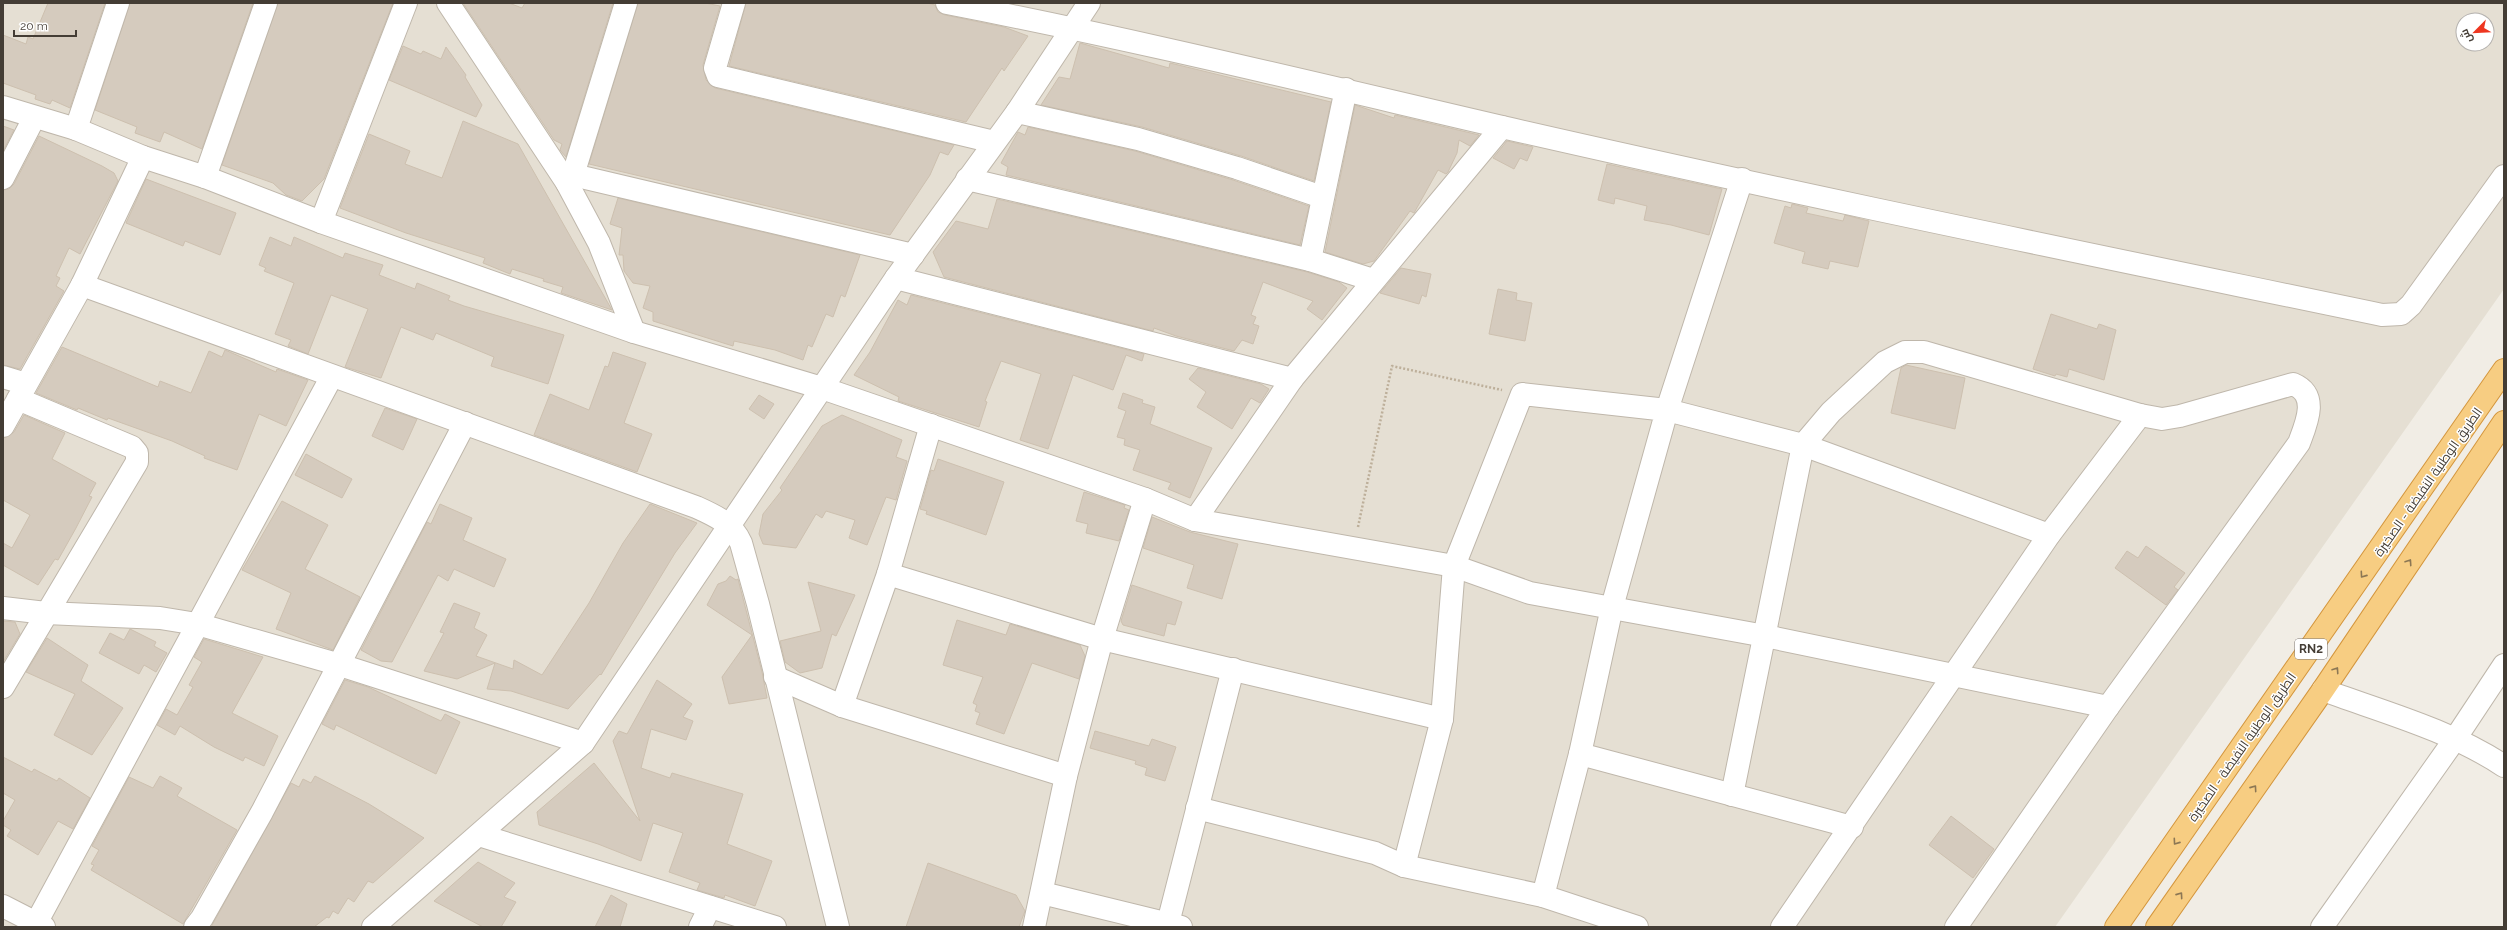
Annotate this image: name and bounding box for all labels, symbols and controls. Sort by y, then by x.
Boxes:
scale bar [14,12,76,38]
north arrow [2455,12,2495,52]
text: 20 m [20,19,48,33]
text: ش [2458,27,2475,45]
street label: الطريق الوطنية النفيضة - الصخيرة [2371,405,2485,559]
one-way arrow [2404,560,2411,567]
one-way arrow [2360,571,2368,578]
road number: RN2 [2295,639,2327,659]
one-way arrow [2331,667,2339,674]
street label: الطريق الوطنية النفيضة - الصخيرة [2185,670,2299,824]
one-way arrow [2249,786,2256,793]
one-way arrow [2173,838,2181,845]
one-way arrow [2175,892,2183,899]

